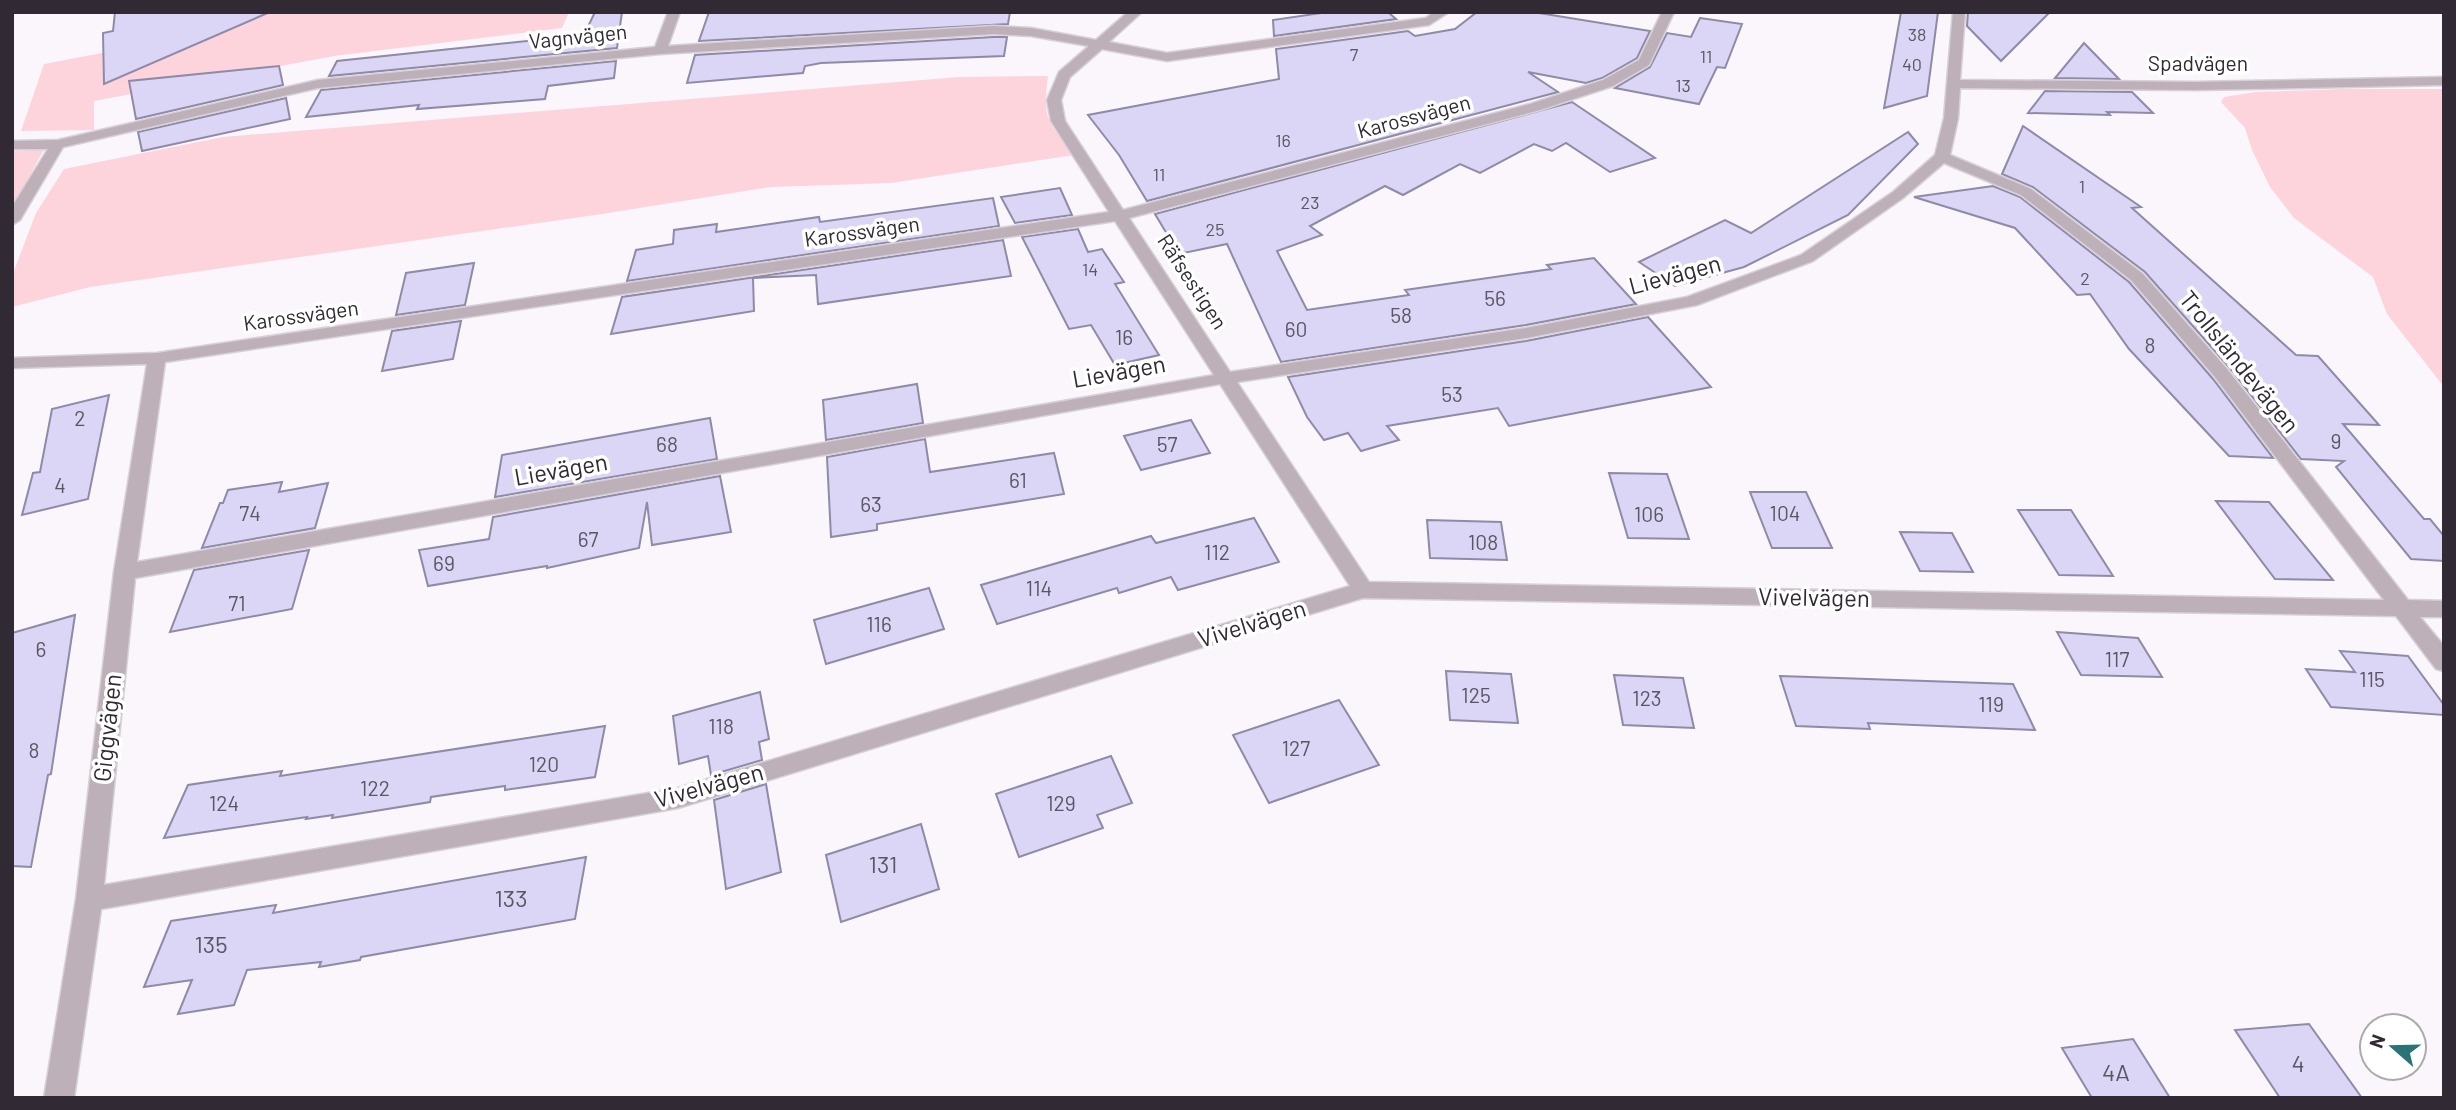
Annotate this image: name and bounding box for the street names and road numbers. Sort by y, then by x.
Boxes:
street label: Vagnvägen [527,18,628,53]
street label: Spadvägen [2148,50,2248,75]
street label: Karossvägen [1354,88,1473,143]
street label: Karossvägen [803,210,921,251]
street label: Räfsestigen [1153,229,1233,334]
street label: Lievägen [1625,247,1724,300]
street label: Trollsländevägen [2174,284,2306,438]
street label: Karossvägen [242,294,360,335]
street label: Lievägen [1070,348,1168,393]
street label: Lievägen [512,446,610,491]
street label: Vivelvägen [1758,581,1870,612]
street label: Vivelvägen [1194,592,1309,653]
street label: Giggvägen [86,672,127,783]
street label: Vivelvägen [651,756,766,813]

